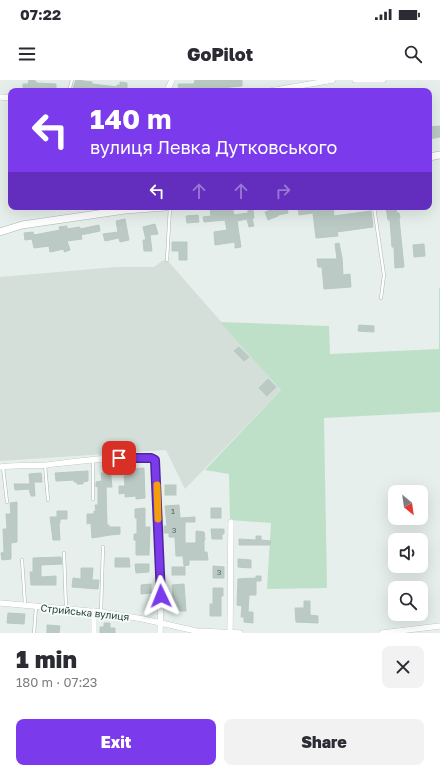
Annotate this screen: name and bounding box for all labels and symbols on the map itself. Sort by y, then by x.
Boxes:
pin [102,441,136,475]
north arrow [388,485,428,525]
house number: 1 [171,506,175,516]
house number: 3 [172,525,177,535]
house number: 3 [217,567,222,577]
position arrow [140,575,182,617]
street label: Стрийська вулиця [40,601,130,623]

